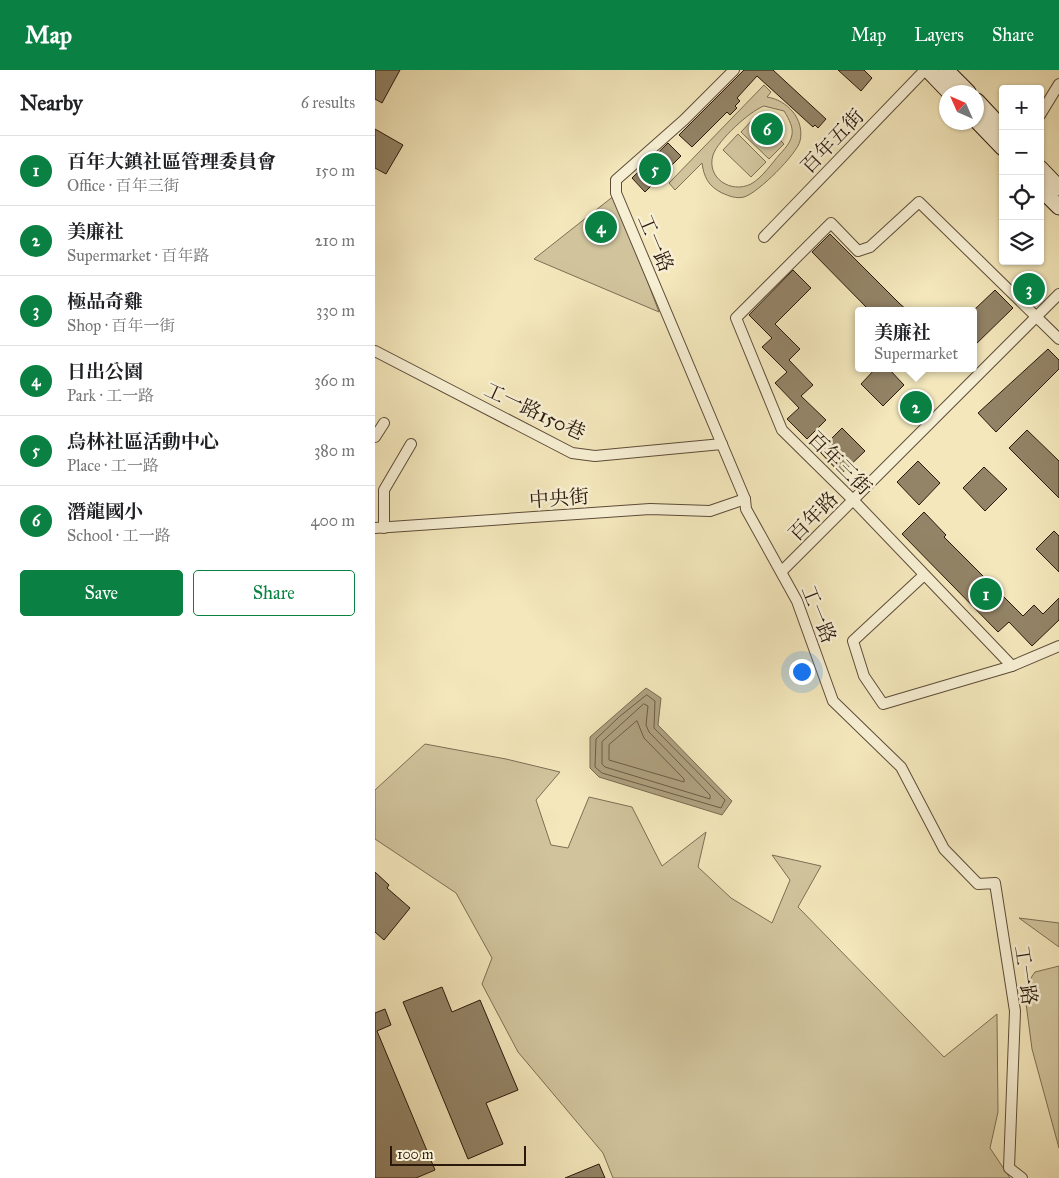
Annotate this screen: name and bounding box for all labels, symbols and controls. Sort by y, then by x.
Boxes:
text: Map [25,20,72,50]
text: Map [851,24,886,46]
text: Layers [914,24,964,46]
text: Share [992,24,1034,46]
north arrow [939,85,984,130]
map controls [999,85,1044,265]
button: + [999,85,1044,130]
text: Nearby [20,90,83,116]
text: 6 results [301,93,355,112]
street label: 百年五街 [796,104,868,178]
pin: 6 [751,110,783,148]
button: − [999,130,1044,175]
text: 百年大鎮社區管理委員會 [67,150,276,173]
pin: 5 [639,150,671,188]
text: 1 [33,161,39,180]
text: 150 m [315,161,355,180]
button: locate [999,175,1044,220]
text: Office · 百年三街 [67,176,180,195]
pin: 4 [585,208,617,246]
street label: 工一路 [633,211,679,275]
text: 美廉社 [67,220,124,243]
button: layers [999,220,1044,265]
text: 2 [32,231,40,250]
text: 210 m [315,231,355,250]
text: Supermarket · 百年路 [67,246,210,265]
pin: 3 [1013,270,1045,308]
text: 極品奇雞 [67,290,143,313]
text: 3 [33,301,39,320]
text: 330 m [316,301,355,320]
popup [855,307,977,372]
text: Shop · 百年一街 [67,316,176,335]
text: 美廉社 [874,321,931,344]
text: Supermarket [874,344,958,363]
text: 日出公園 [67,360,143,383]
text: 4 [32,371,40,390]
text: 360 m [314,371,355,390]
street label: 工一路150巷 [481,377,589,445]
text: Park · 工一路 [67,386,154,405]
pin: 2 [900,388,932,426]
street label: 百年三街 [803,426,877,500]
text: 烏林社區活動中心 [67,430,219,453]
text: 5 [32,441,40,460]
text: 380 m [314,441,355,460]
text: Place · 工一路 [67,456,159,475]
street label: 中央街 [528,484,590,512]
street label: 百年路 [783,486,843,546]
text: 潛龍國小 [67,500,143,523]
text: 6 [32,511,40,530]
text: 400 m [311,511,355,530]
text: School · 工一路 [67,526,171,545]
button: Save [20,570,183,616]
button: Share [193,570,355,616]
pin: 1 [970,575,1002,613]
street label: 工一路 [797,582,841,646]
your location [789,659,815,685]
street label: 工一路 [1010,944,1042,1006]
scale bar [390,1143,526,1166]
text: 100 m [397,1146,434,1163]

